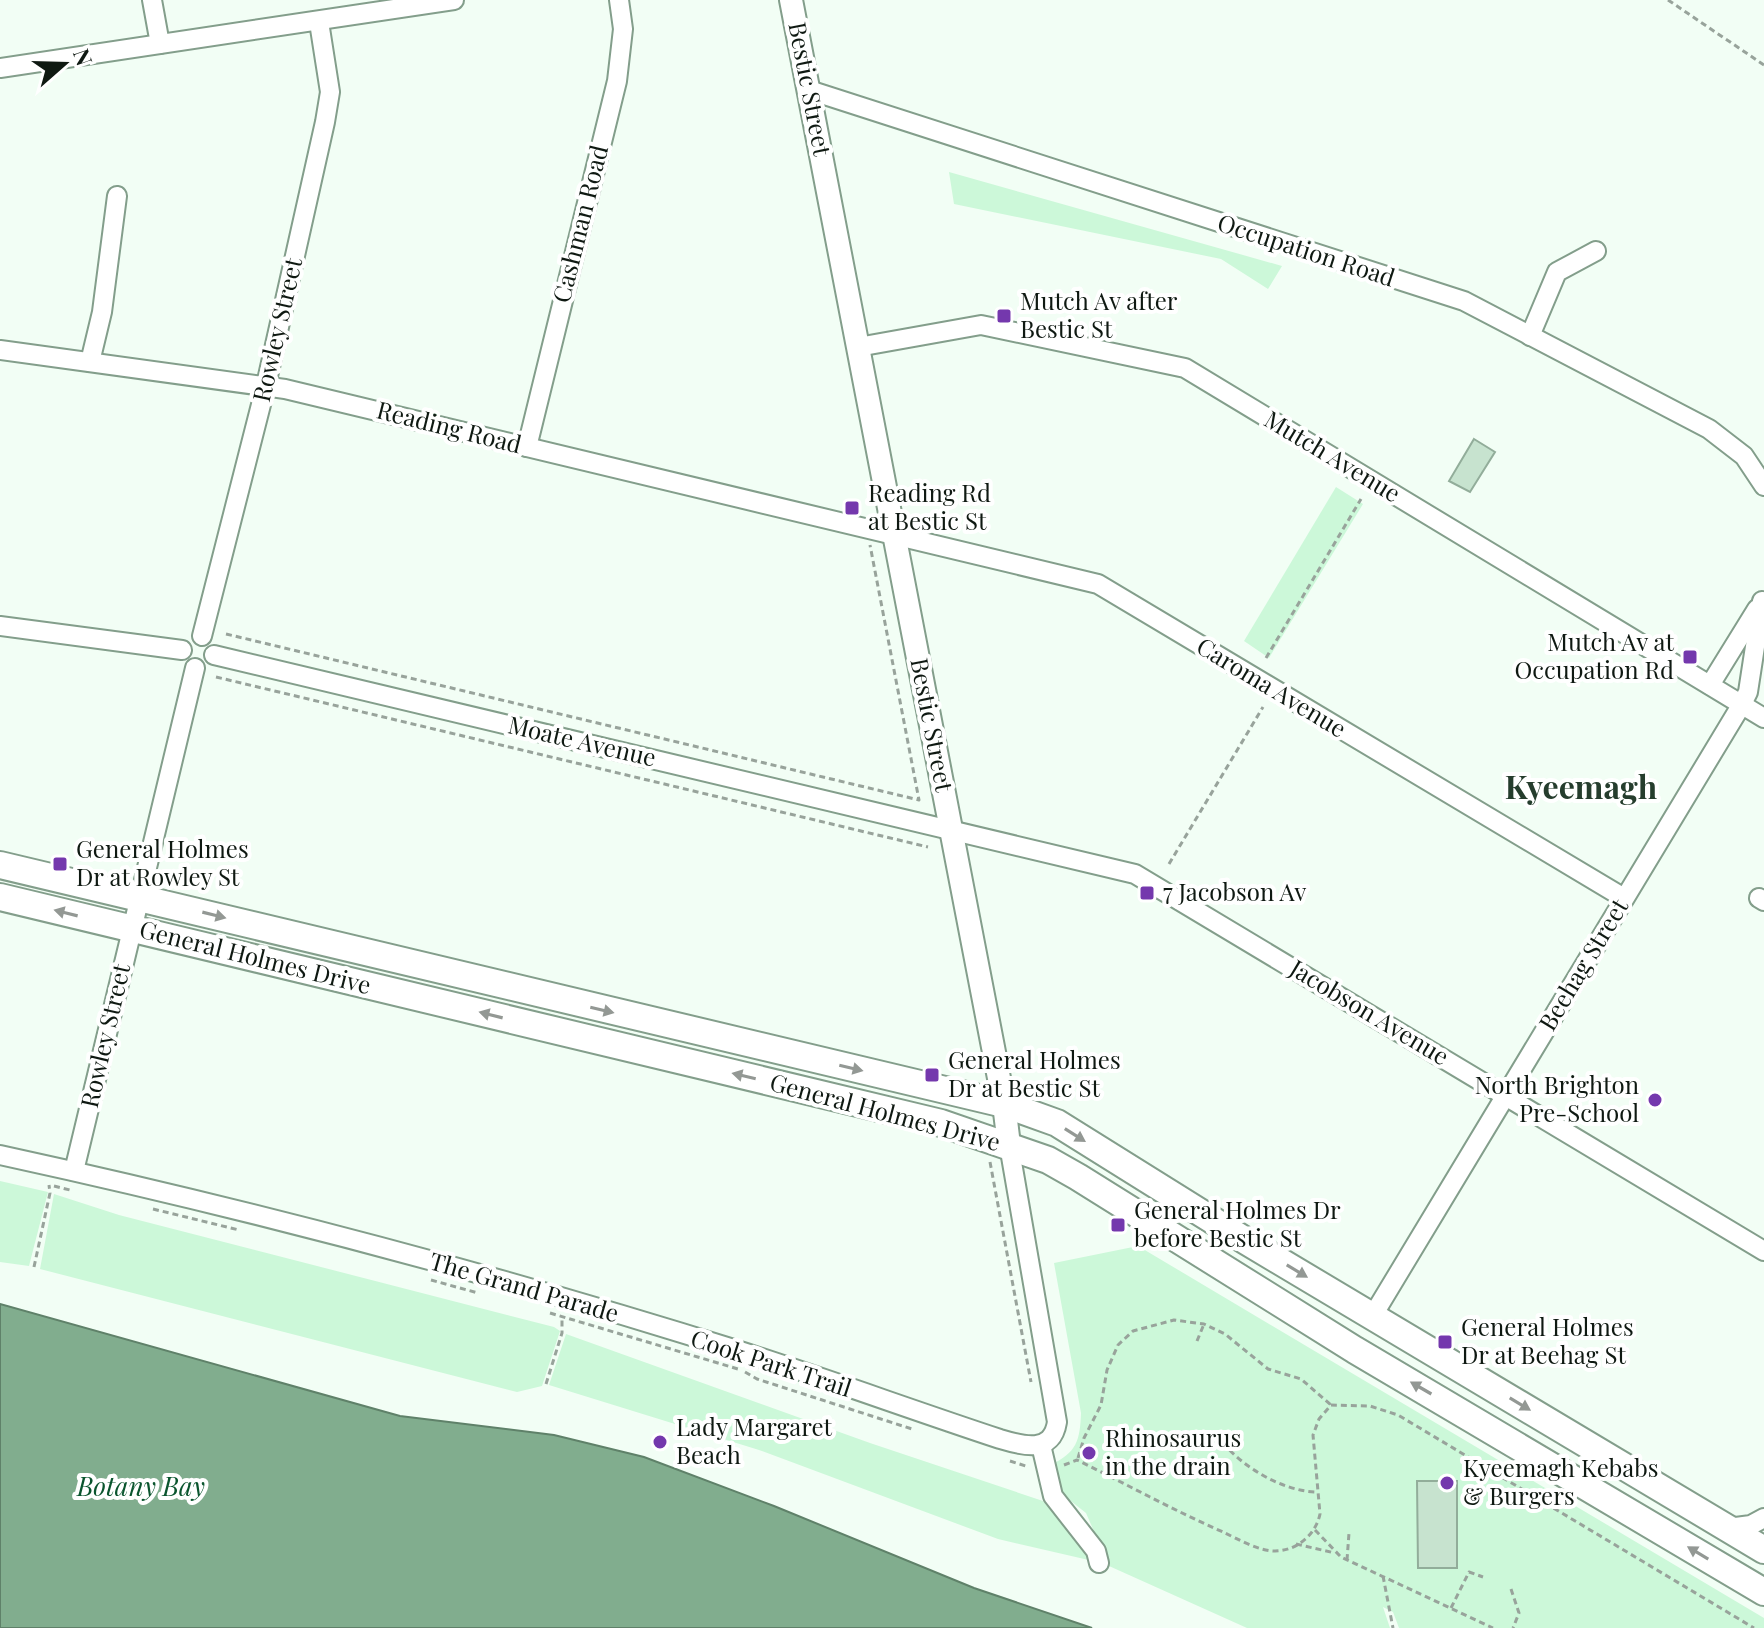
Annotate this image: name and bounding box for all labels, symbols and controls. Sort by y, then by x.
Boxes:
street label: Bestic Street [782,19,840,159]
north arrow [24,24,104,104]
text: N [67,44,101,70]
street label: Cashman Road [544,141,614,306]
street label: Occupation Road [1214,205,1399,293]
street label: Rowley Street [244,254,308,405]
place label: Mutch Av after Bestic St [1020,284,1178,344]
marker: Mutch Av after Bestic St [995,307,1013,325]
street label: Reading Road [374,393,525,459]
street label: Mutch Avenue [1259,402,1407,508]
place label: Reading Rd at Bestic St [868,476,991,536]
marker: Reading Rd at Bestic St [843,499,861,517]
place label: Mutch Av at Occupation Rd [1515,625,1675,685]
street label: Caroma Avenue [1191,629,1353,744]
marker: Mutch Av at Occupation Rd [1681,648,1699,666]
street label: Bestic Street [904,655,962,795]
street label: Moate Avenue [505,708,659,773]
district label: Kyeemagh [1505,764,1658,807]
place label: General Holmes Dr at Rowley St [76,832,249,892]
marker: General Holmes Dr at Rowley St [51,855,69,873]
place label: 7 Jacobson Av [1163,875,1307,907]
marker: 7 Jacobson Av [1138,884,1156,902]
street label: Beehag Street [1530,892,1634,1036]
one-way arrow [53,906,78,918]
one-way arrow [201,909,226,922]
street label: General Holmes Drive [136,912,375,1000]
street label: Jacobson Avenue [1284,951,1455,1071]
street label: Rowley Street [72,960,136,1111]
one-way arrow [590,1004,615,1017]
one-way arrow [479,1008,504,1021]
place label: General Holmes Dr at Bestic St [948,1043,1121,1103]
one-way arrow [839,1063,864,1075]
street label: General Holmes Drive [767,1065,1004,1157]
marker: General Holmes Dr at Bestic St [923,1066,941,1084]
place label: North Brighton Pre-School [1475,1068,1639,1128]
one-way arrow [731,1069,756,1081]
marker: North Brighton Pre-School [1646,1091,1664,1109]
one-way arrow [1065,1127,1086,1142]
place label: General Holmes Dr before Bestic St [1134,1193,1341,1253]
marker: General Holmes Dr before Bestic St [1109,1216,1127,1234]
street label: The Grand Parade [426,1244,623,1328]
one-way arrow [1286,1264,1308,1278]
place label: General Holmes Dr at Beehag St [1461,1310,1634,1370]
street label: Cook Park Trail [687,1321,856,1403]
marker: General Holmes Dr at Beehag St [1436,1333,1454,1351]
one-way arrow [1410,1381,1432,1395]
one-way arrow [1509,1397,1531,1411]
place label: Lady Margaret Beach [676,1410,833,1470]
place label: Rhinosaurus in the drain [1105,1421,1241,1481]
marker: Lady Margaret Beach [651,1433,669,1451]
marker: Rhinosaurus in the drain [1080,1444,1098,1462]
place label: Kyeemagh Kebabs & Burgers [1463,1451,1658,1511]
water label: Botany Bay [76,1468,205,1503]
marker: Kyeemagh Kebabs & Burgers [1438,1474,1456,1492]
one-way arrow [1687,1546,1709,1560]

